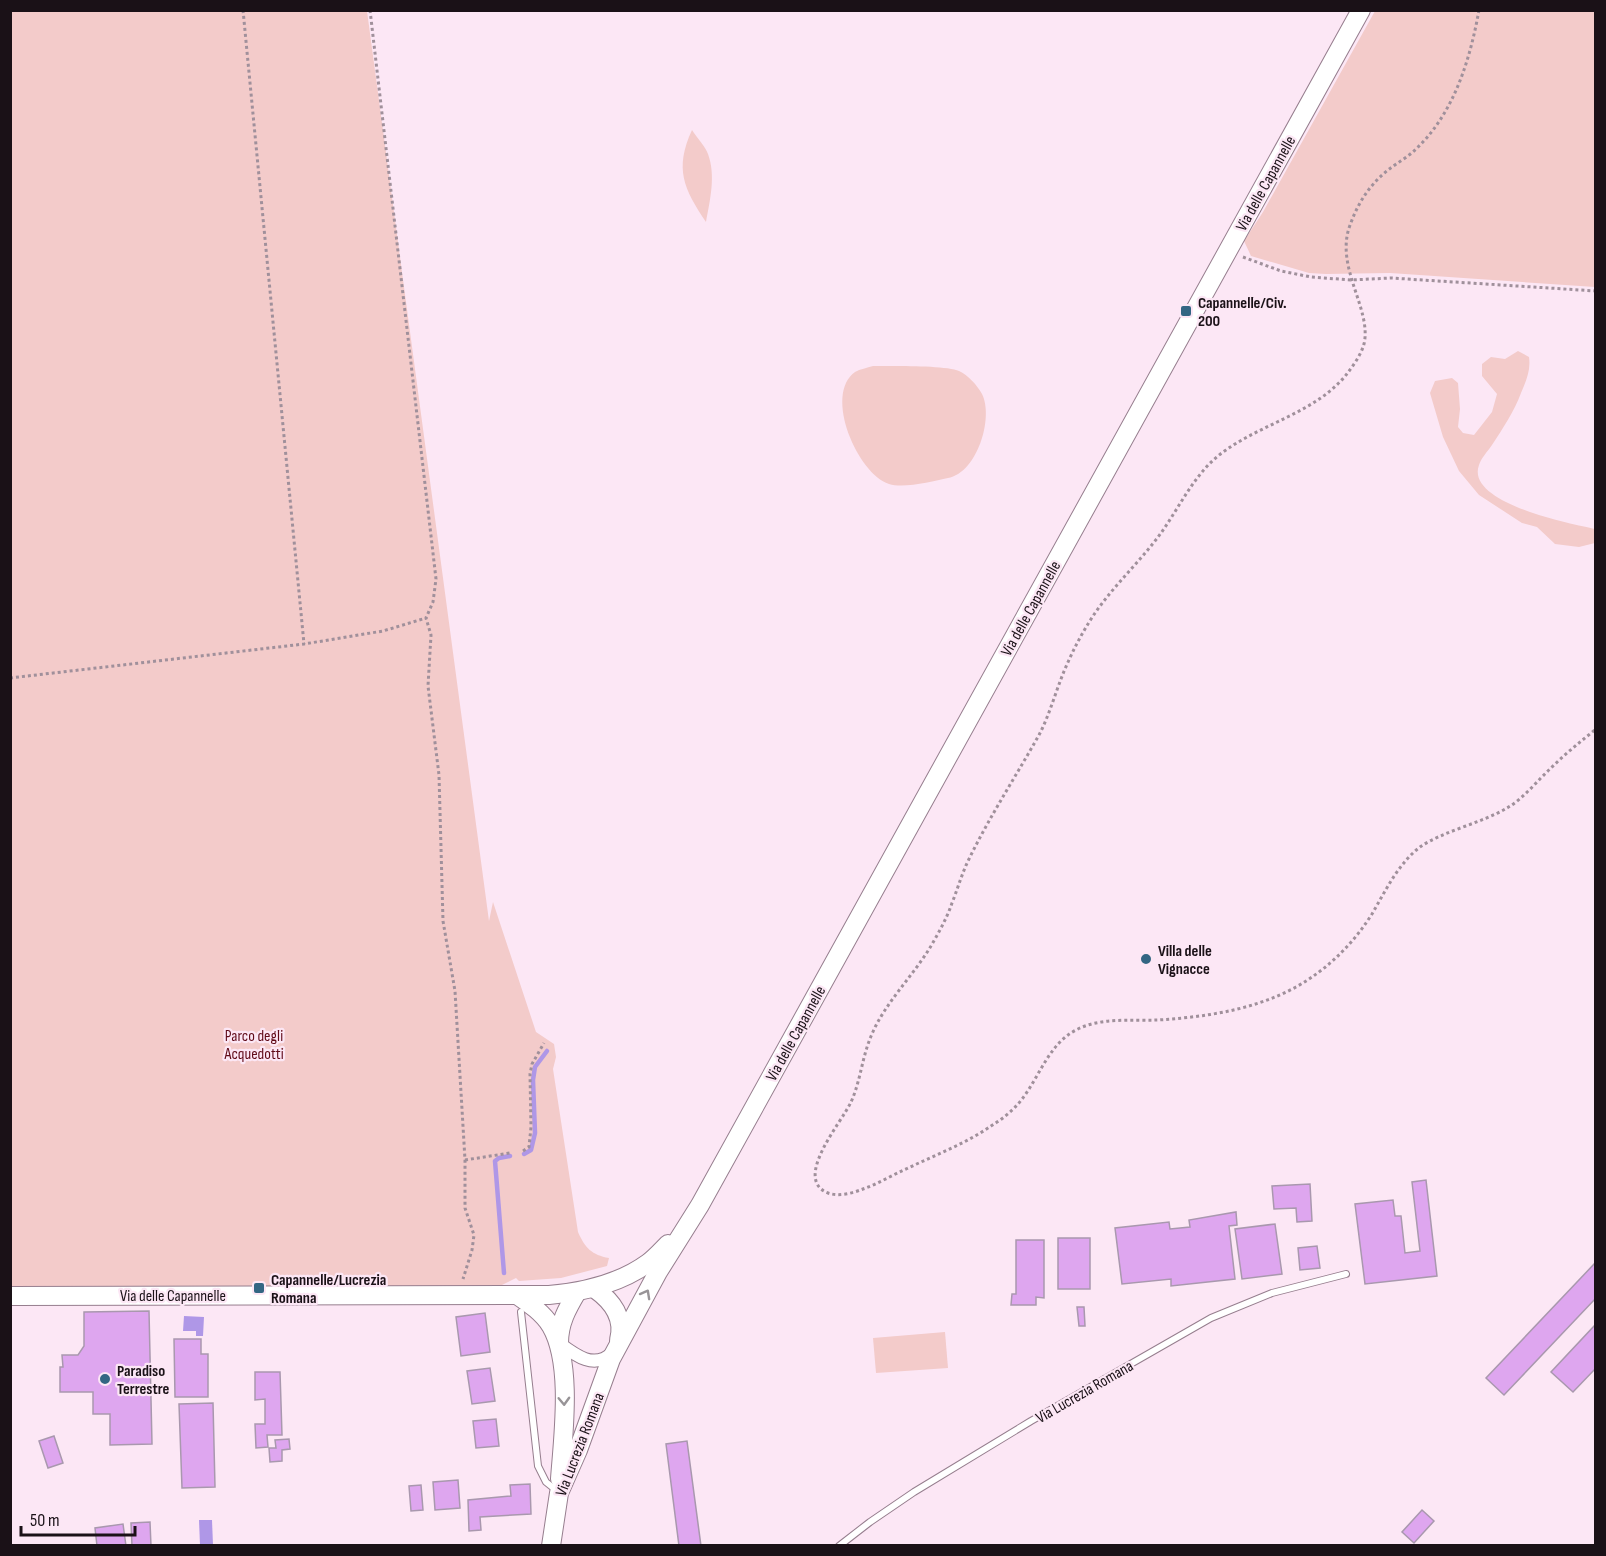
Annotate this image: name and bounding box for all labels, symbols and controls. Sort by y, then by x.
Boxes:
street label: Via delle Capannelle [1232,133,1300,235]
place label: Capannelle/Civ. 200 [1198,294,1287,331]
marker: Capannelle/Civ. 200 [1179,304,1193,318]
street label: Via delle Capannelle [997,558,1065,660]
place label: Villa delle Vignacce [1158,942,1212,979]
marker: Villa delle Vignacce [1139,952,1153,966]
street label: Via delle Capannelle [762,983,830,1085]
park label: Parco degli Acquedotti [223,1027,284,1064]
place label: Capannelle/Lucrezia Romana [271,1271,386,1308]
marker: Capannelle/Lucrezia Romana [252,1281,266,1295]
street label: Via delle Capannelle [120,1287,226,1306]
one-way arrow [639,1289,650,1300]
street label: Via Lucrezia Romana [1033,1357,1137,1428]
place label: Paradiso Terrestre [117,1362,170,1399]
marker: Paradiso Terrestre [98,1372,112,1386]
street label: Via Lucrezia Romana [552,1390,609,1499]
one-way arrow [558,1396,571,1405]
scale bar [21,1499,135,1537]
text: 50 m [30,1510,60,1531]

